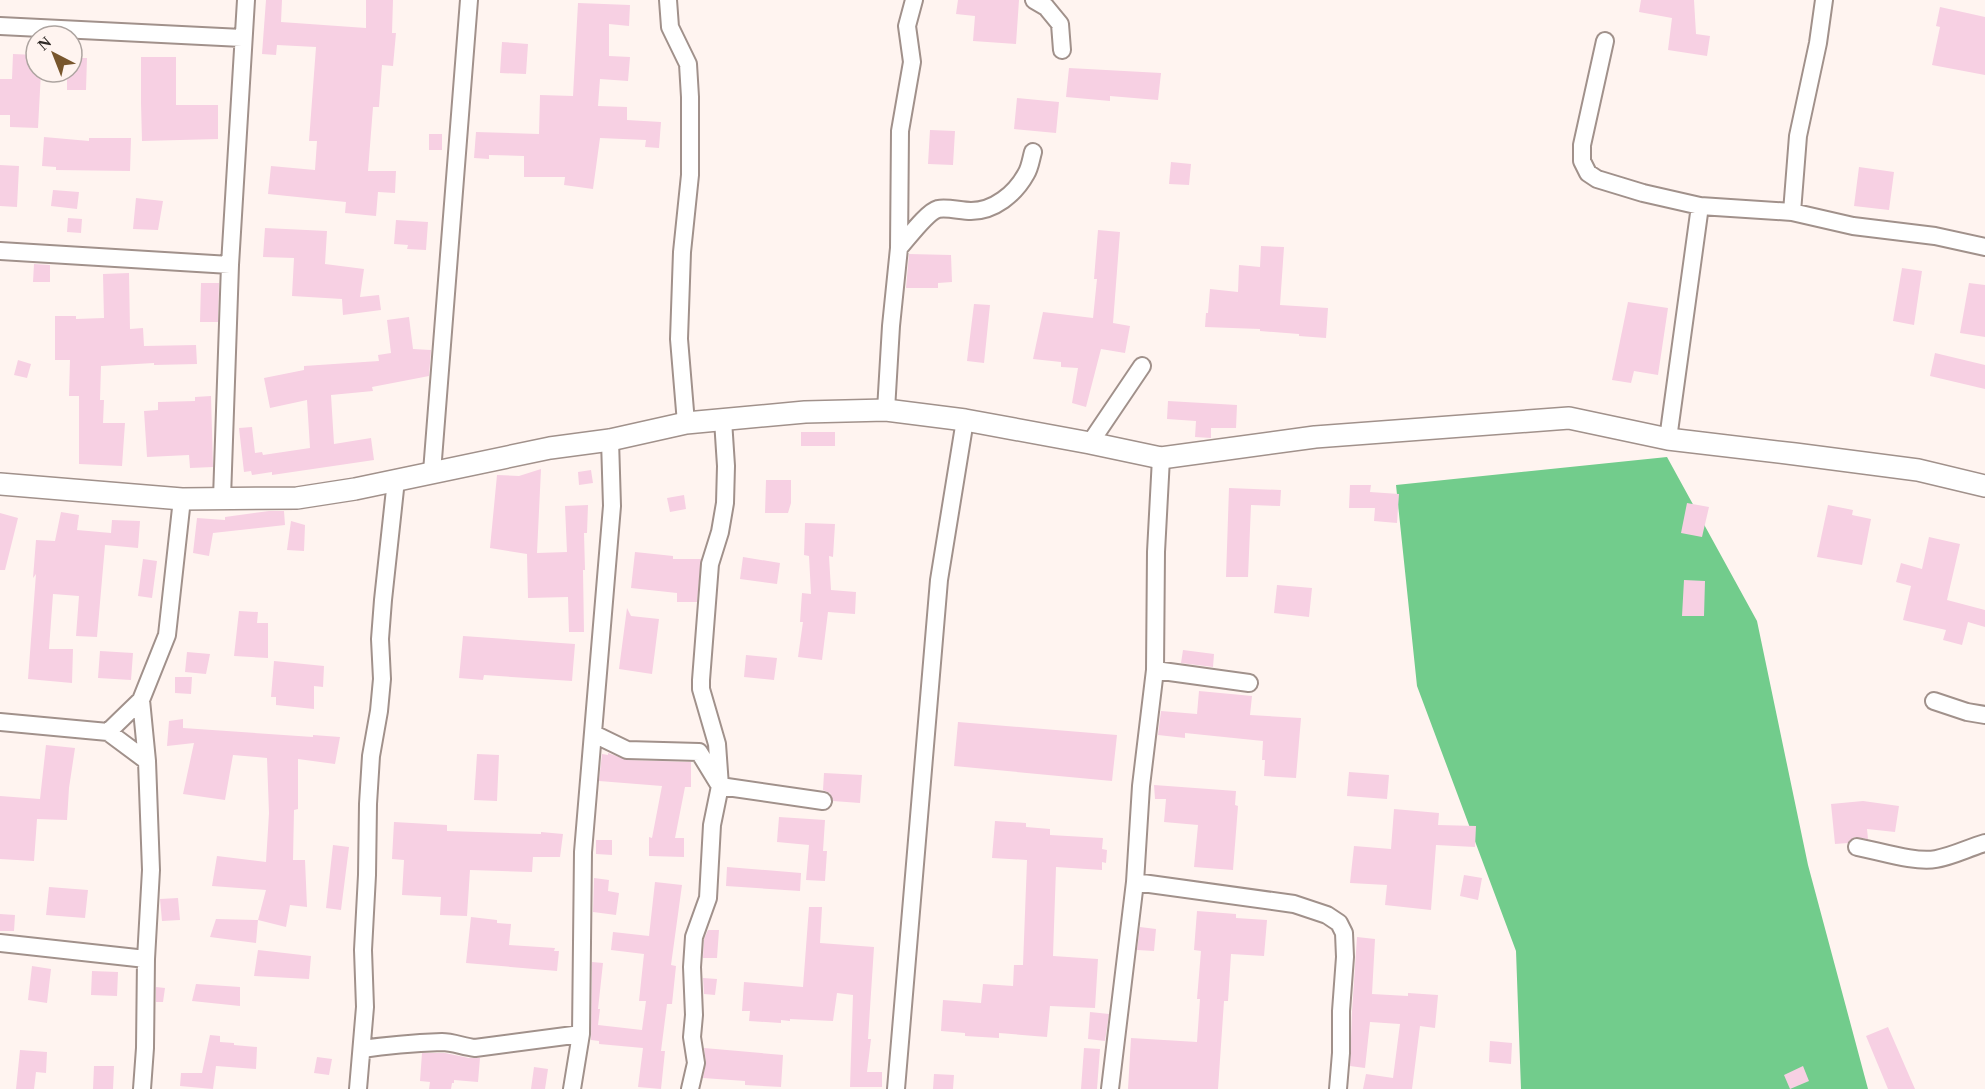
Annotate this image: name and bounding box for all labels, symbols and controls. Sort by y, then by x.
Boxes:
north arrow [24,24,84,84]
text: N [34,33,55,53]

